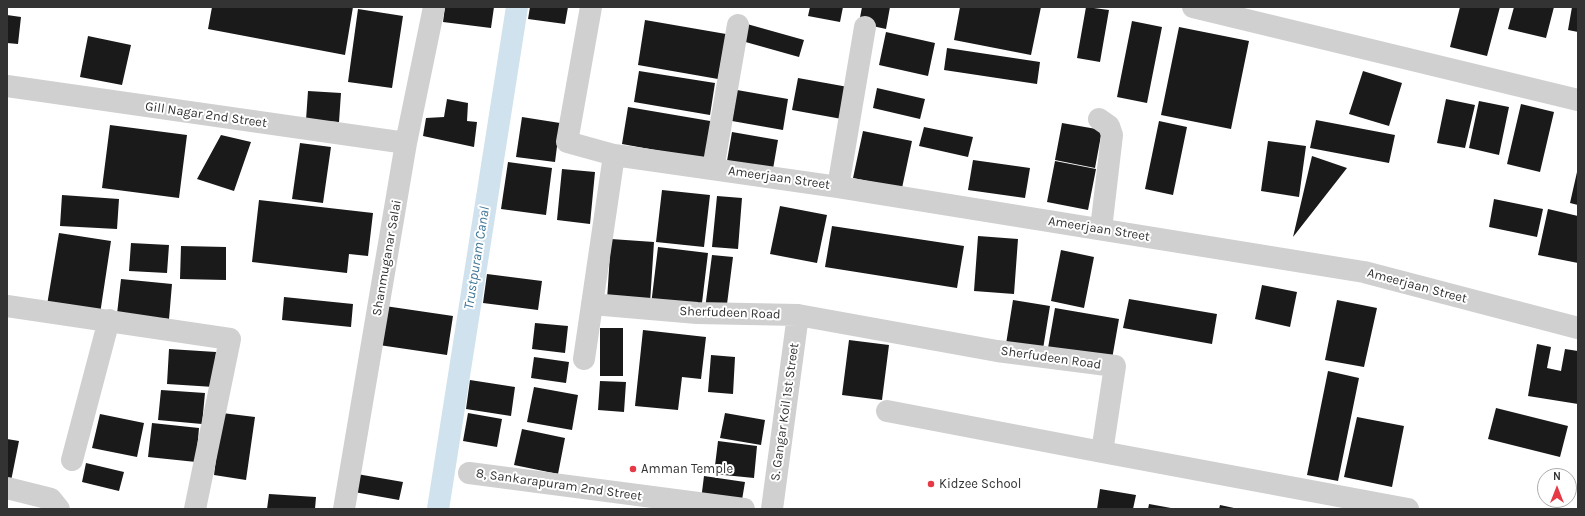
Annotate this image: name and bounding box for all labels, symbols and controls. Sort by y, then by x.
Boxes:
street label: Gill Nagar 2nd Street [144,99,268,131]
street label: Ameerjaan Street [727,163,831,193]
street label: Shanmuganar Salai [369,199,405,317]
water label: Trustpuram Canal [461,205,493,311]
street label: Ameerjaan Street [1047,213,1151,245]
street label: Ameerjaan Street [1365,265,1469,307]
street label: Sherfudeen Road [679,303,781,323]
street label: S. Gangar Koil 1st Street [768,342,802,482]
street label: Sherfudeen Road [1000,343,1102,373]
place label: Amman Temple [641,461,733,477]
marker: Amman Temple [628,464,638,474]
street label: 8, Sankarapuram 2nd Street [475,466,643,504]
north arrow [1537,468,1577,508]
text: N [1553,470,1561,483]
place label: Kidzee School [939,476,1021,492]
marker: Kidzee School [926,479,936,489]

